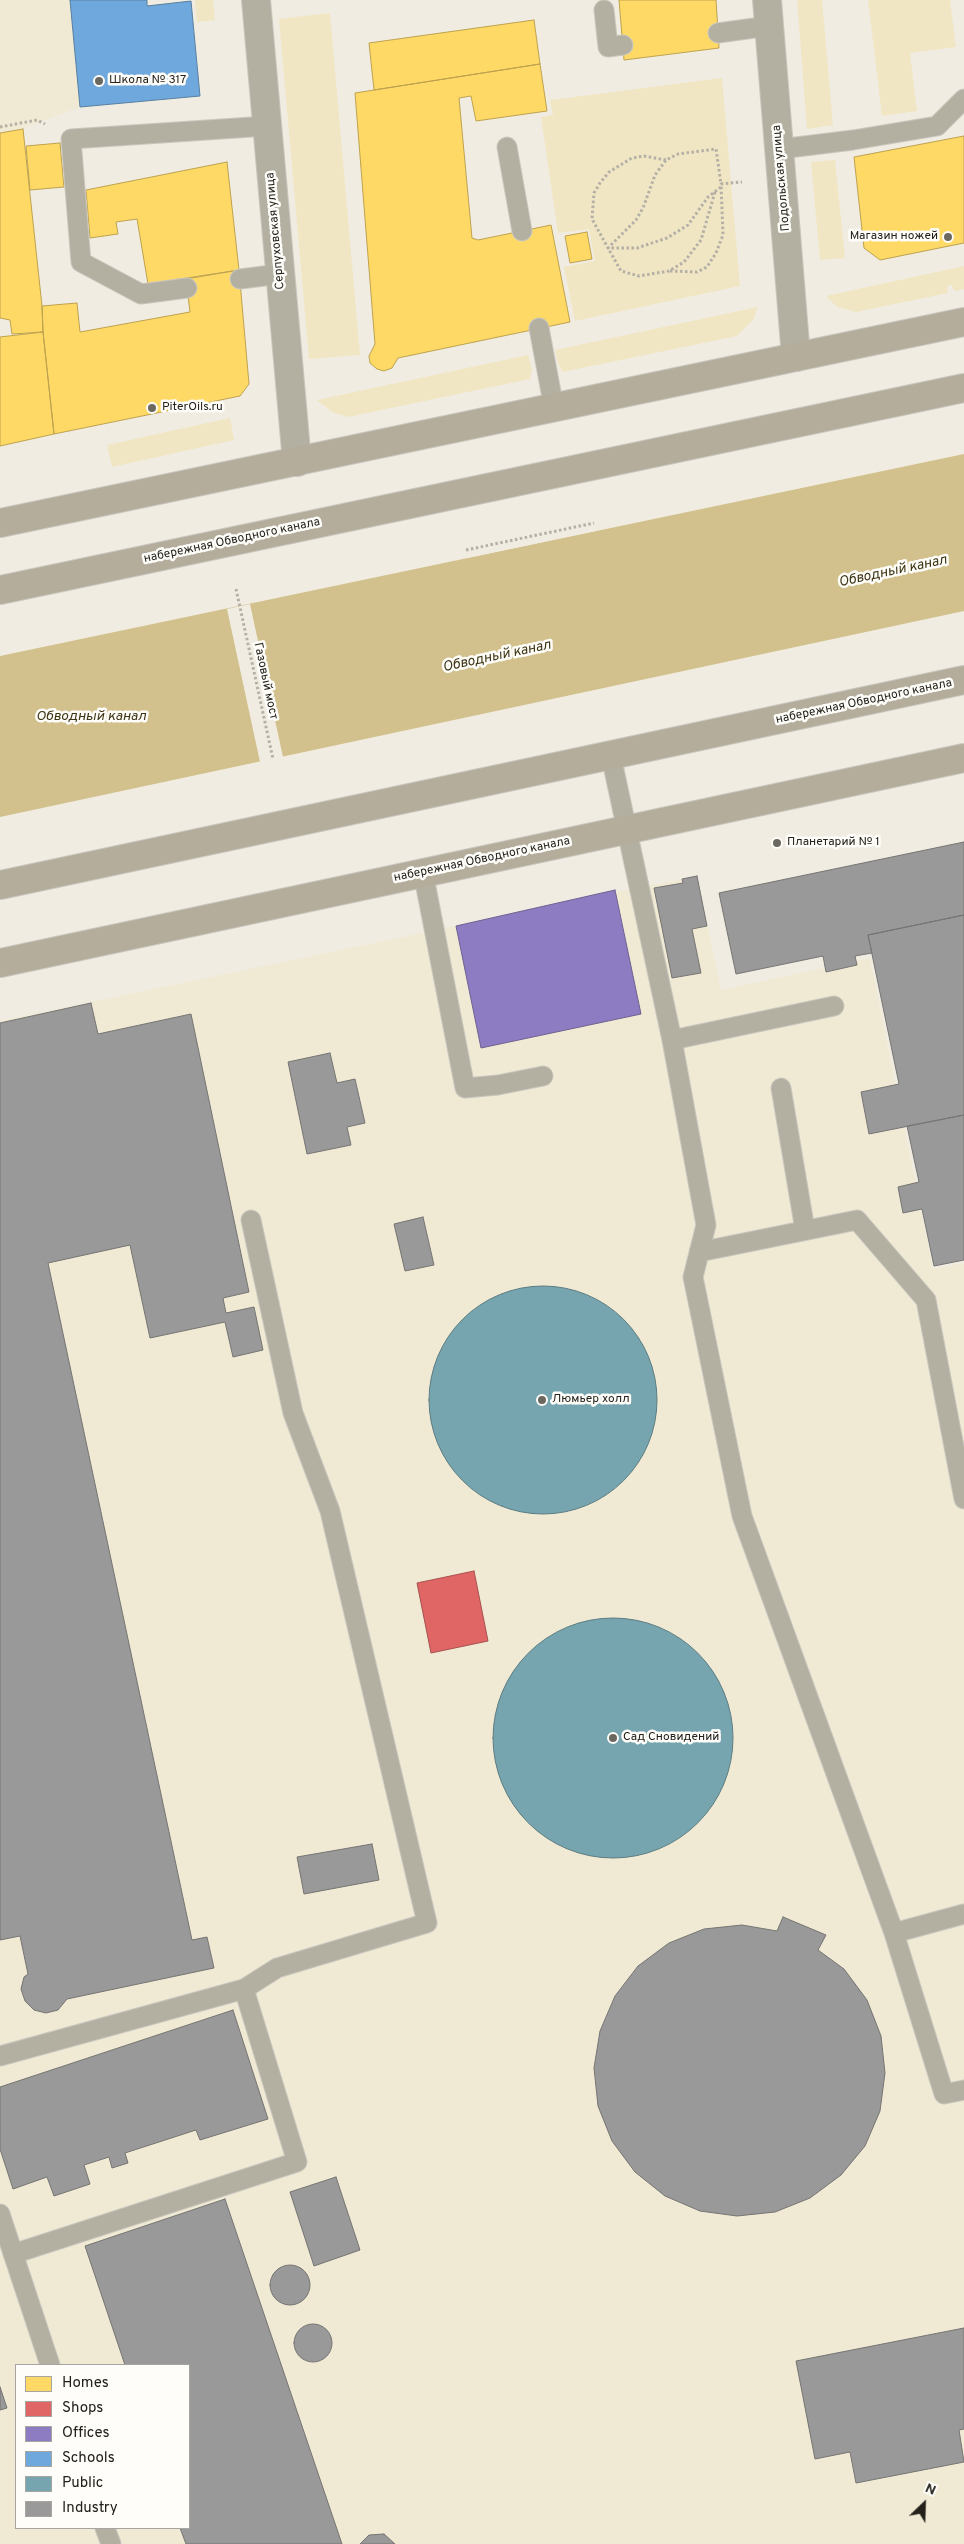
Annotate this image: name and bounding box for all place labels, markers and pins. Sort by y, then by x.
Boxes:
place label: Школа № 317 [109,74,186,88]
marker: Школа № 317 [93,75,105,87]
place label: Магазин ножей [850,230,938,244]
marker: Магазин ножей [942,231,954,243]
place label: PiterOils.ru [162,401,223,415]
marker: PiterOils.ru [146,402,158,414]
place label: Планетарий № 1 [787,836,880,850]
marker: Планетарий № 1 [771,837,783,849]
place label: Люмьер холл [552,1393,630,1407]
marker: Люмьер холл [536,1394,548,1406]
place label: Сад Сновидений [623,1731,719,1745]
marker: Сад Сновидений [607,1732,619,1744]

